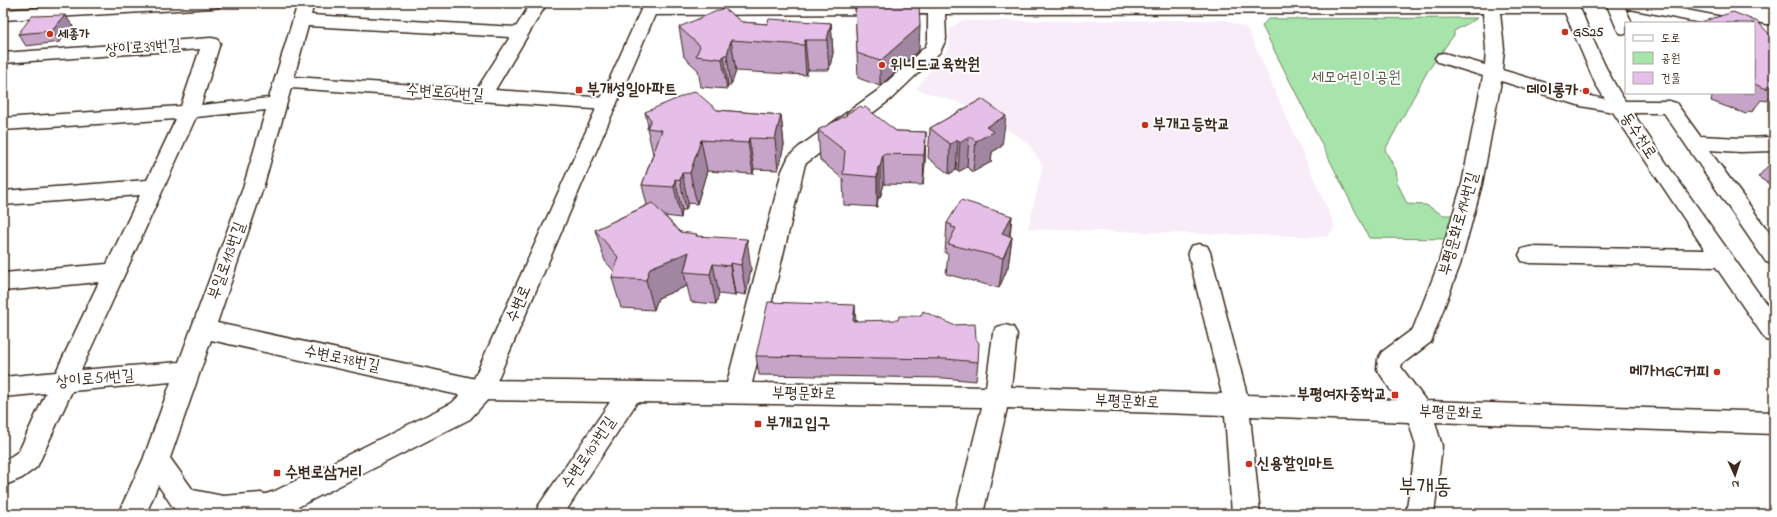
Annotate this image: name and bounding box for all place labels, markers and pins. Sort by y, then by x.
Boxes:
place label: GS25 [1573,23,1604,42]
place label: 세종가 [57,25,90,44]
marker: GS25 [1560,27,1570,37]
marker: 세종가 [45,29,55,39]
place label: 위니드교육학원 [890,53,980,77]
marker: 위니드교육학원 [877,60,887,70]
place label: 부개성일아파트 [587,78,677,102]
place label: 데이롱카 [1527,79,1578,103]
marker: 부개성일아파트 [574,85,584,95]
marker: 데이롱카 [1581,86,1591,96]
place label: 부개고등학교 [1153,113,1230,137]
marker: 부개고등학교 [1140,120,1150,130]
place label: 메가MGC커피 [1629,360,1709,384]
marker: 메가MGC커피 [1712,367,1722,377]
place label: 부평여자중학교 [1297,383,1387,407]
marker: 부평여자중학교 [1390,390,1400,400]
place label: 부개고입구 [766,412,831,436]
marker: 부개고입구 [753,419,763,429]
place label: 신용할인마트 [1257,452,1334,476]
marker: 신용할인마트 [1244,459,1254,469]
place label: 수변로삼거리 [285,461,362,485]
marker: 수변로삼거리 [272,468,282,478]

